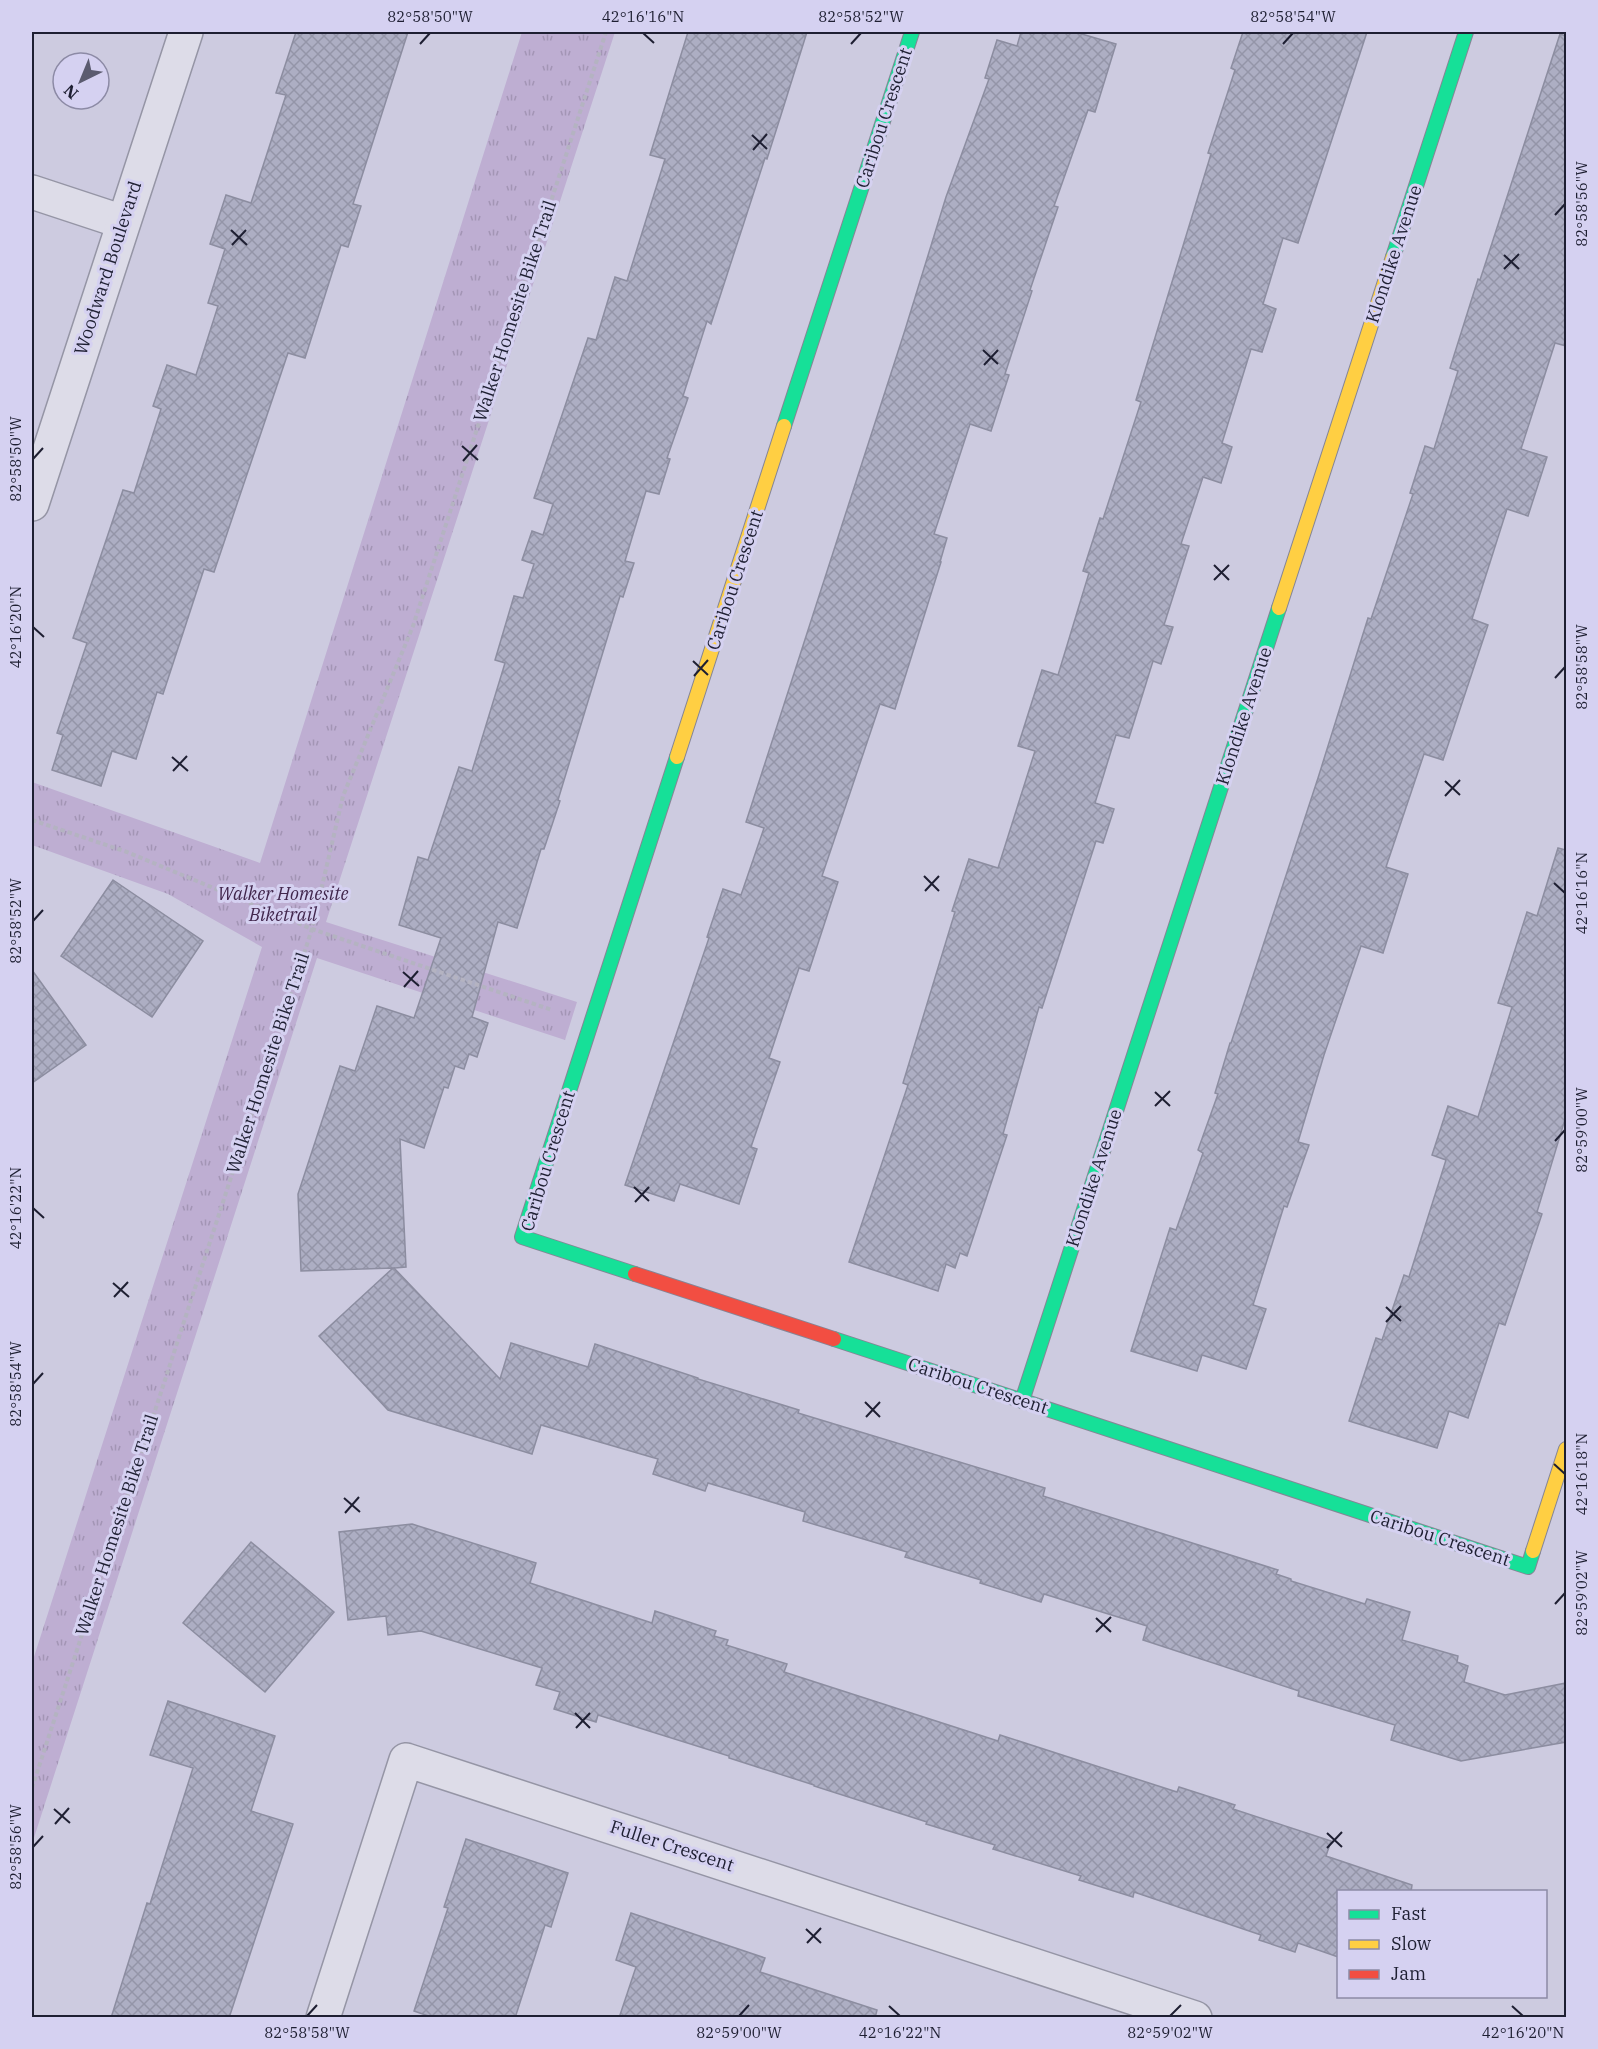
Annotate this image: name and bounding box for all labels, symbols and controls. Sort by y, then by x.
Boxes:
text: 82°58'50"W [387,7,473,26]
text: 42°16'16"N [602,7,684,26]
text: 82°58'52"W [818,7,904,26]
text: 82°58'54"W [1250,7,1336,26]
street label: Caribou Crescent [850,45,917,191]
north arrow [51,51,111,111]
text: N [59,80,82,104]
text: 82°58'56"W [1572,161,1591,247]
street label: Woodward Boulevard [69,178,147,358]
street label: Klondike Avenue [1360,182,1427,326]
street label: Walker Homesite Bike Trail [468,197,561,424]
text: 82°58'50"W [6,416,25,502]
street label: Caribou Crescent [701,507,768,653]
text: 42°16'20"N [6,586,25,668]
text: 82°58'58"W [1572,624,1591,710]
street label: Klondike Avenue [1210,644,1277,788]
text: 42°16'16"N [1572,852,1591,934]
text: 82°58'52"W [6,878,25,964]
park label: Walker Homesite Biketrail [217,882,349,926]
street label: Walker Homesite Bike Trail [221,949,314,1176]
text: 82°59'00"W [1572,1087,1591,1173]
street label: Caribou Crescent [515,1088,580,1234]
street label: Klondike Avenue [1060,1106,1127,1250]
text: 42°16'22"N [6,1167,25,1249]
text: 82°58'54"W [6,1341,25,1427]
street label: Caribou Crescent [905,1352,1051,1419]
street label: Walker Homesite Bike Trail [70,1411,163,1638]
text: 42°16'18"N [1572,1433,1591,1515]
street label: Caribou Crescent [1367,1504,1513,1571]
text: 82°59'02"W [1572,1550,1591,1636]
text: 82°58'56"W [6,1804,25,1890]
street label: Fuller Crescent [607,1815,737,1876]
legend [1337,1890,1547,1998]
text: Fast [1391,1902,1426,1925]
text: Slow [1391,1932,1431,1955]
text: Jam [1391,1962,1426,1985]
text: 82°58'58"W [264,2023,350,2042]
text: 82°59'00"W [696,2023,782,2042]
text: 42°16'22"N [859,2023,941,2042]
text: 82°59'02"W [1127,2023,1213,2042]
text: 42°16'20"N [1482,2023,1564,2042]

